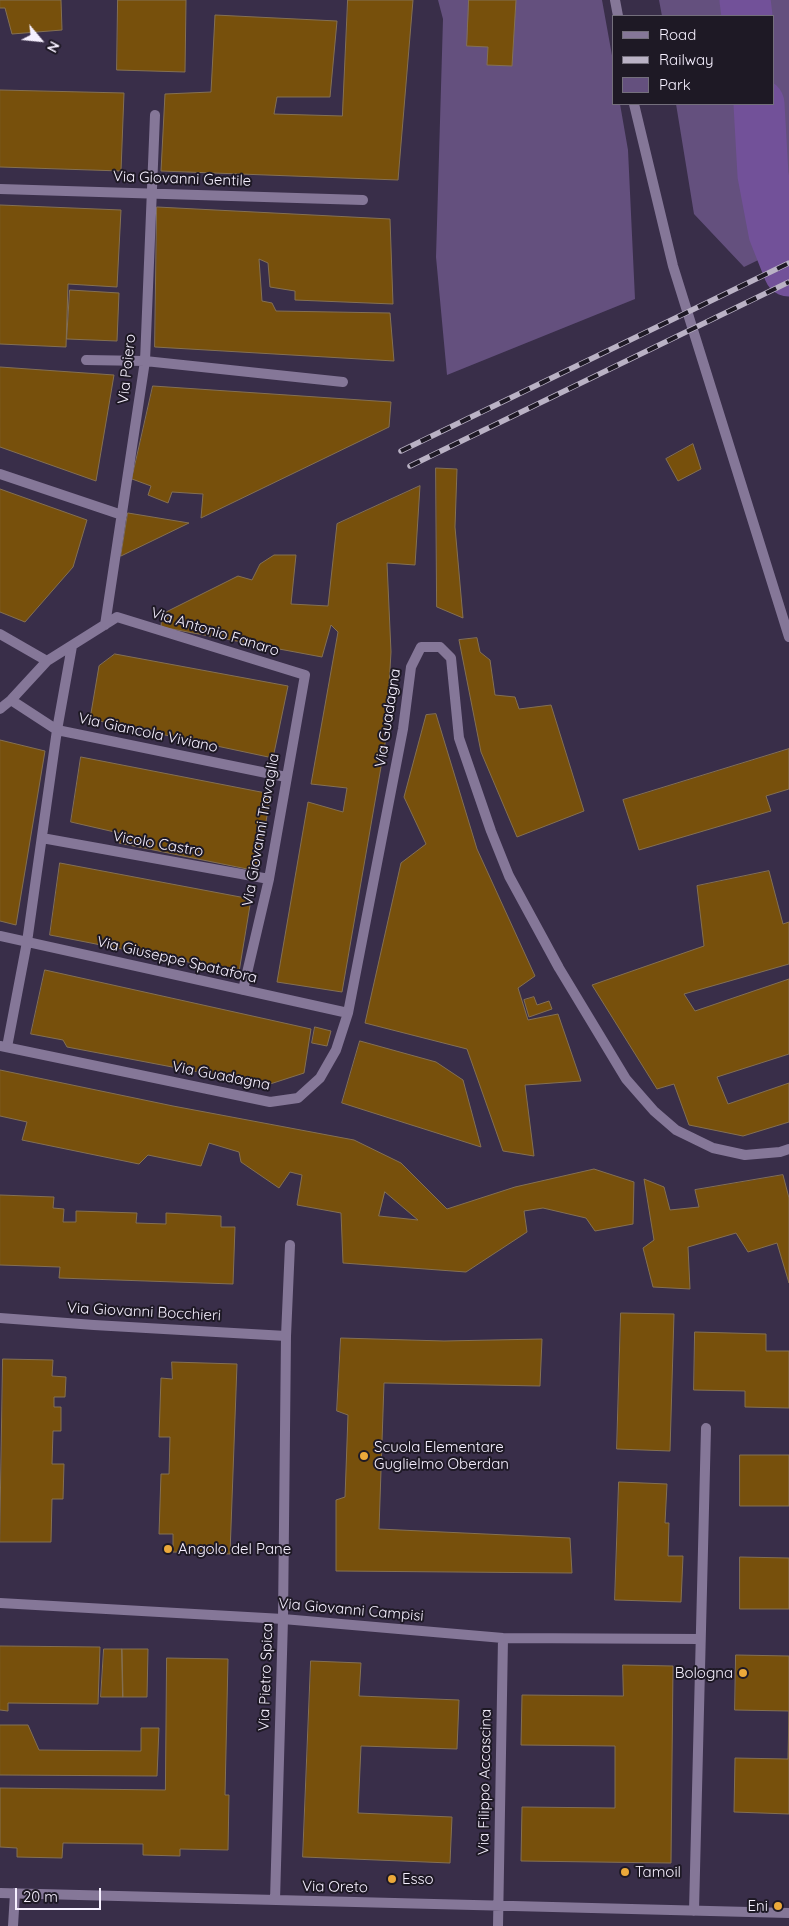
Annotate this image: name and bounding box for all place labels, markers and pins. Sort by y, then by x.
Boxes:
place label: Scuola Elementare Guglielmo Oberdan [374,1438,509,1473]
marker: Scuola Elementare Guglielmo Oberdan [358,1450,370,1462]
place label: Angolo del Pane [178,1540,291,1558]
marker: Angolo del Pane [162,1543,174,1555]
place label: Bologna [675,1664,733,1682]
marker: Bologna [737,1667,749,1679]
place label: Tamoil [635,1863,681,1881]
marker: Tamoil [619,1866,631,1878]
place label: Esso [402,1870,434,1888]
marker: Esso [386,1873,398,1885]
place label: Eni [748,1897,768,1915]
marker: Eni [772,1900,784,1912]

